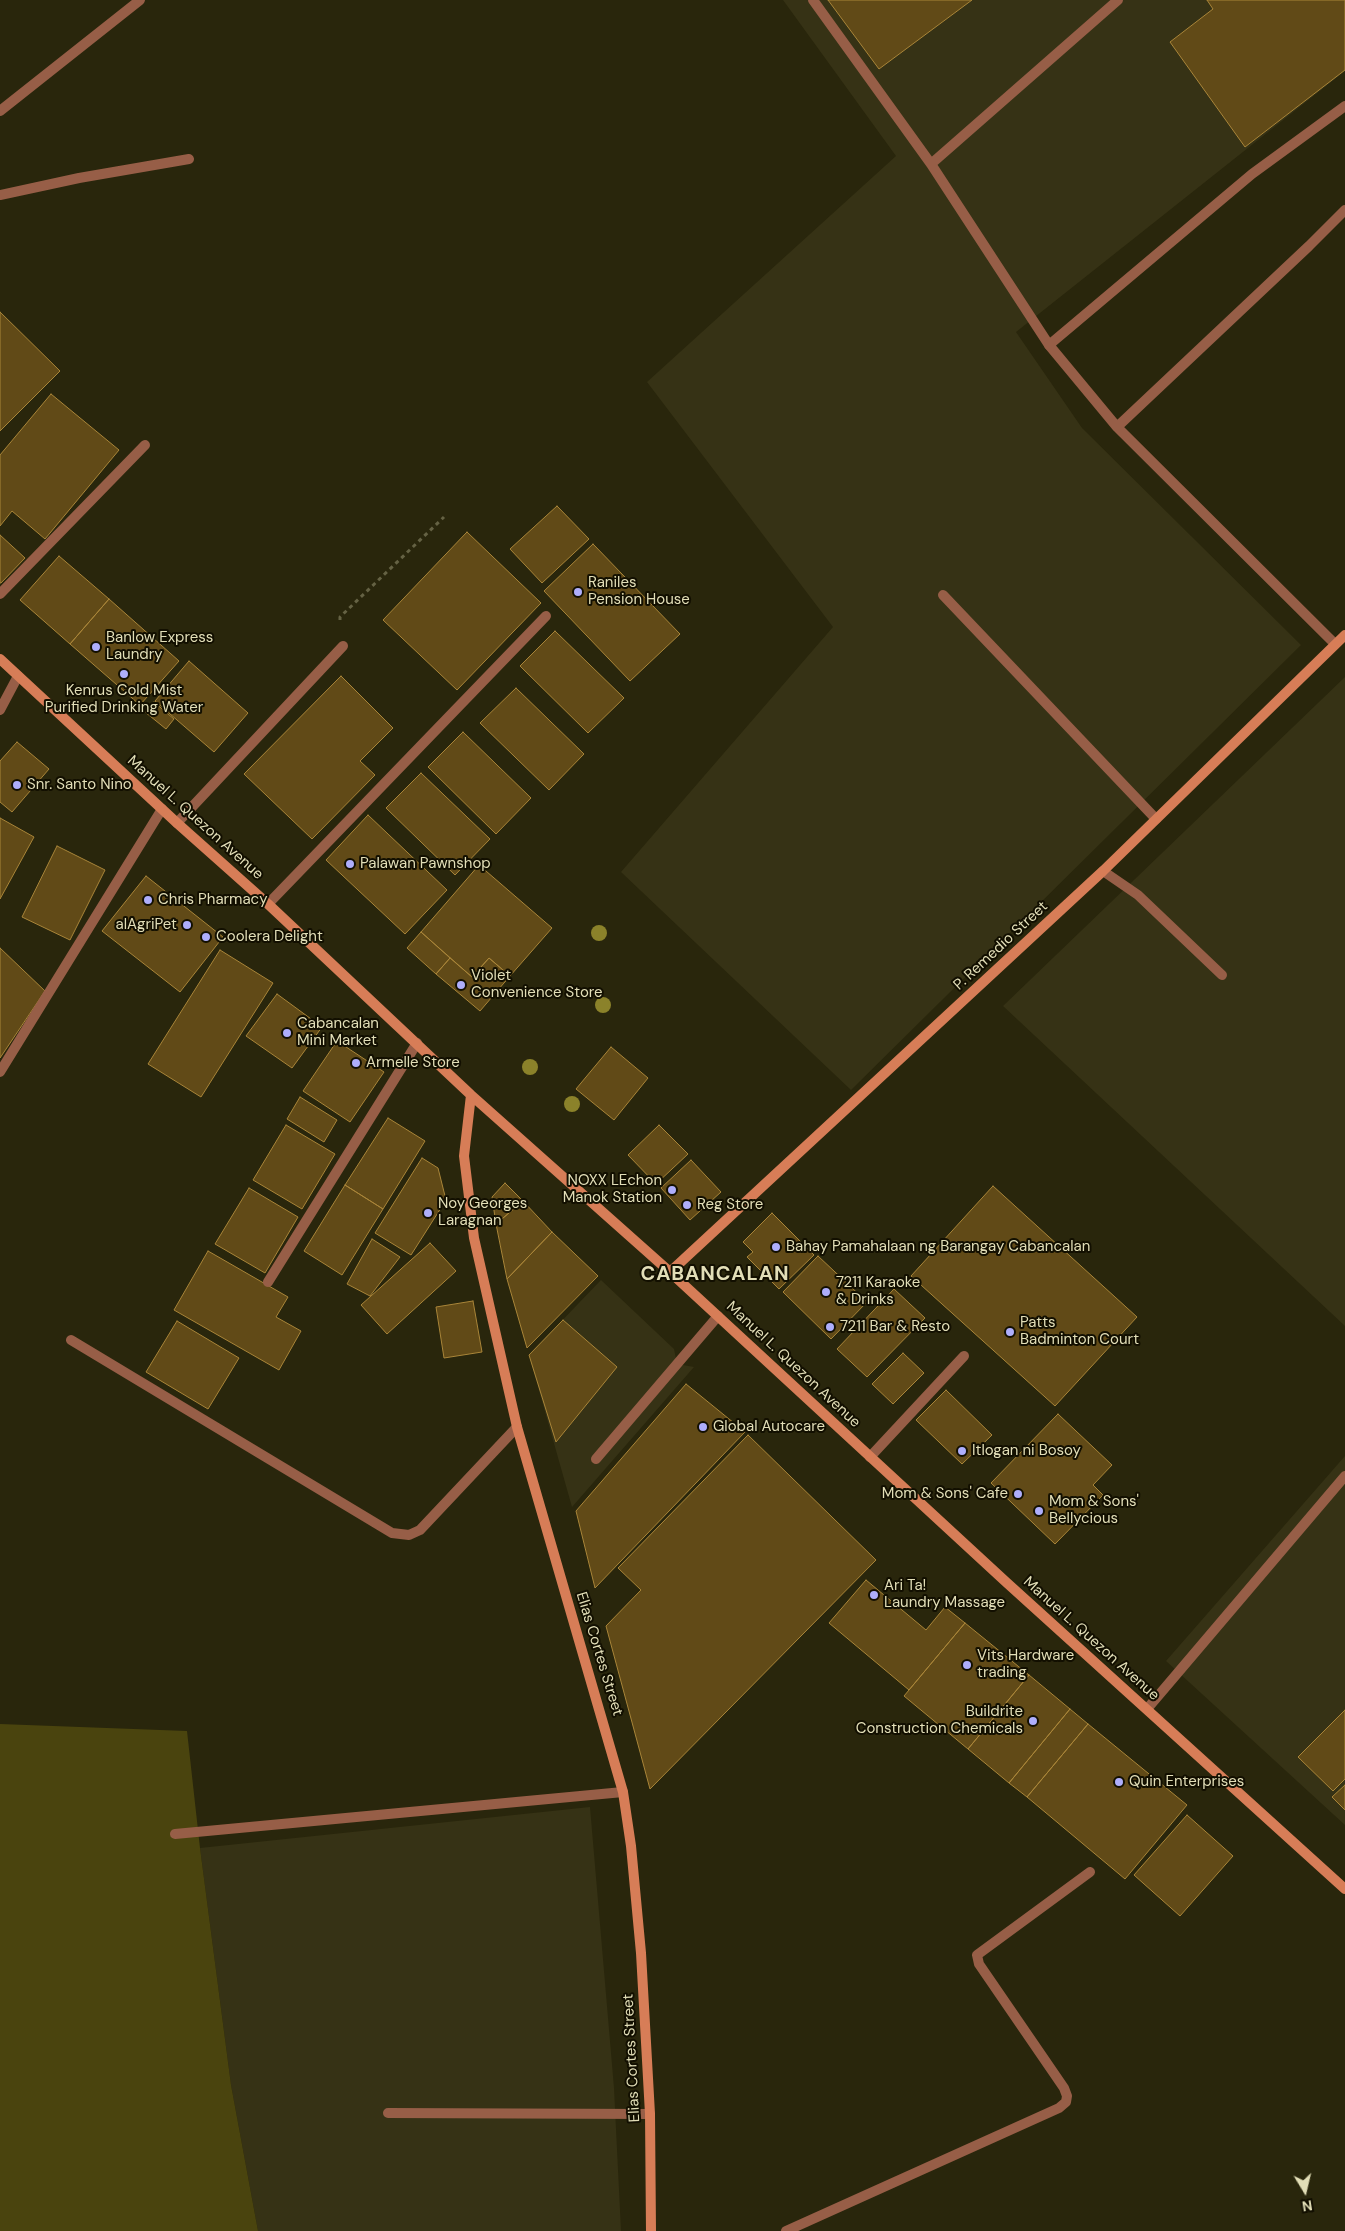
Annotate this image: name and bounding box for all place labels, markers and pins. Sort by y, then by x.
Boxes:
place label: Raniles Pension House [588,574,690,609]
marker: Raniles Pension House [572,586,584,598]
place label: Banlow Express Laundry [106,629,213,664]
marker: Banlow Express Laundry [90,641,102,653]
marker: Kenrus Cold Mist Purified Drinking Water [118,668,130,680]
place label: Kenrus Cold Mist Purified Drinking Water [45,682,203,717]
place label: Snr. Santo Nino [27,776,132,794]
marker: Snr. Santo Nino [11,779,23,791]
place label: Palawan Pawnshop [360,855,491,873]
marker: Palawan Pawnshop [344,858,356,870]
place label: Chris Pharmacy [158,891,268,909]
marker: Chris Pharmacy [142,894,154,906]
place label: alAgriPet [116,916,177,934]
marker: alAgriPet [181,919,193,931]
place label: Coolera Delight [216,928,323,946]
marker: Coolera Delight [200,931,212,943]
place label: Violet Convenience Store [471,967,603,1002]
marker: Violet Convenience Store [455,979,467,991]
place label: Cabancalan Mini Market [297,1015,379,1050]
marker: Cabancalan Mini Market [281,1027,293,1039]
place label: Armelle Store [366,1054,460,1072]
marker: Armelle Store [350,1057,362,1069]
place label: NOXX LEchon Manok Station [563,1172,662,1207]
marker: NOXX LEchon Manok Station [666,1184,678,1196]
place label: Noy Georges Laragnan [438,1195,527,1230]
place label: Reg Store [697,1196,763,1214]
marker: Reg Store [681,1199,693,1211]
marker: Noy Georges Laragnan [422,1207,434,1219]
place label: Bahay Pamahalaan ng Barangay Cabancalan [786,1238,1090,1256]
marker: Bahay Pamahalaan ng Barangay Cabancalan [770,1241,782,1253]
place label: 7211 Karaoke & Drinks [836,1274,920,1309]
marker: 7211 Karaoke & Drinks [820,1286,832,1298]
place label: Patts Badminton Court [1020,1314,1139,1349]
place label: 7211 Bar & Resto [840,1318,950,1336]
marker: 7211 Bar & Resto [824,1321,836,1333]
marker: Patts Badminton Court [1004,1326,1016,1338]
place label: Global Autocare [713,1418,825,1436]
marker: Global Autocare [697,1421,709,1433]
place label: Itlogan ni Bosoy [972,1442,1081,1460]
marker: Itlogan ni Bosoy [956,1445,968,1457]
place label: Mom & Sons' Cafe [882,1485,1008,1503]
marker: Mom & Sons' Cafe [1012,1488,1024,1500]
place label: Mom & Sons' Bellycious [1049,1493,1139,1528]
marker: Mom & Sons' Bellycious [1033,1505,1045,1517]
place label: Ari Ta! Laundry Massage [884,1577,1005,1612]
marker: Ari Ta! Laundry Massage [868,1589,880,1601]
place label: Vits Hardware trading [977,1647,1074,1682]
marker: Vits Hardware trading [961,1659,973,1671]
place label: Buildrite Construction Chemicals [856,1703,1023,1738]
marker: Buildrite Construction Chemicals [1027,1715,1039,1727]
place label: Quin Enterprises [1129,1773,1244,1791]
marker: Quin Enterprises [1113,1776,1125,1788]

